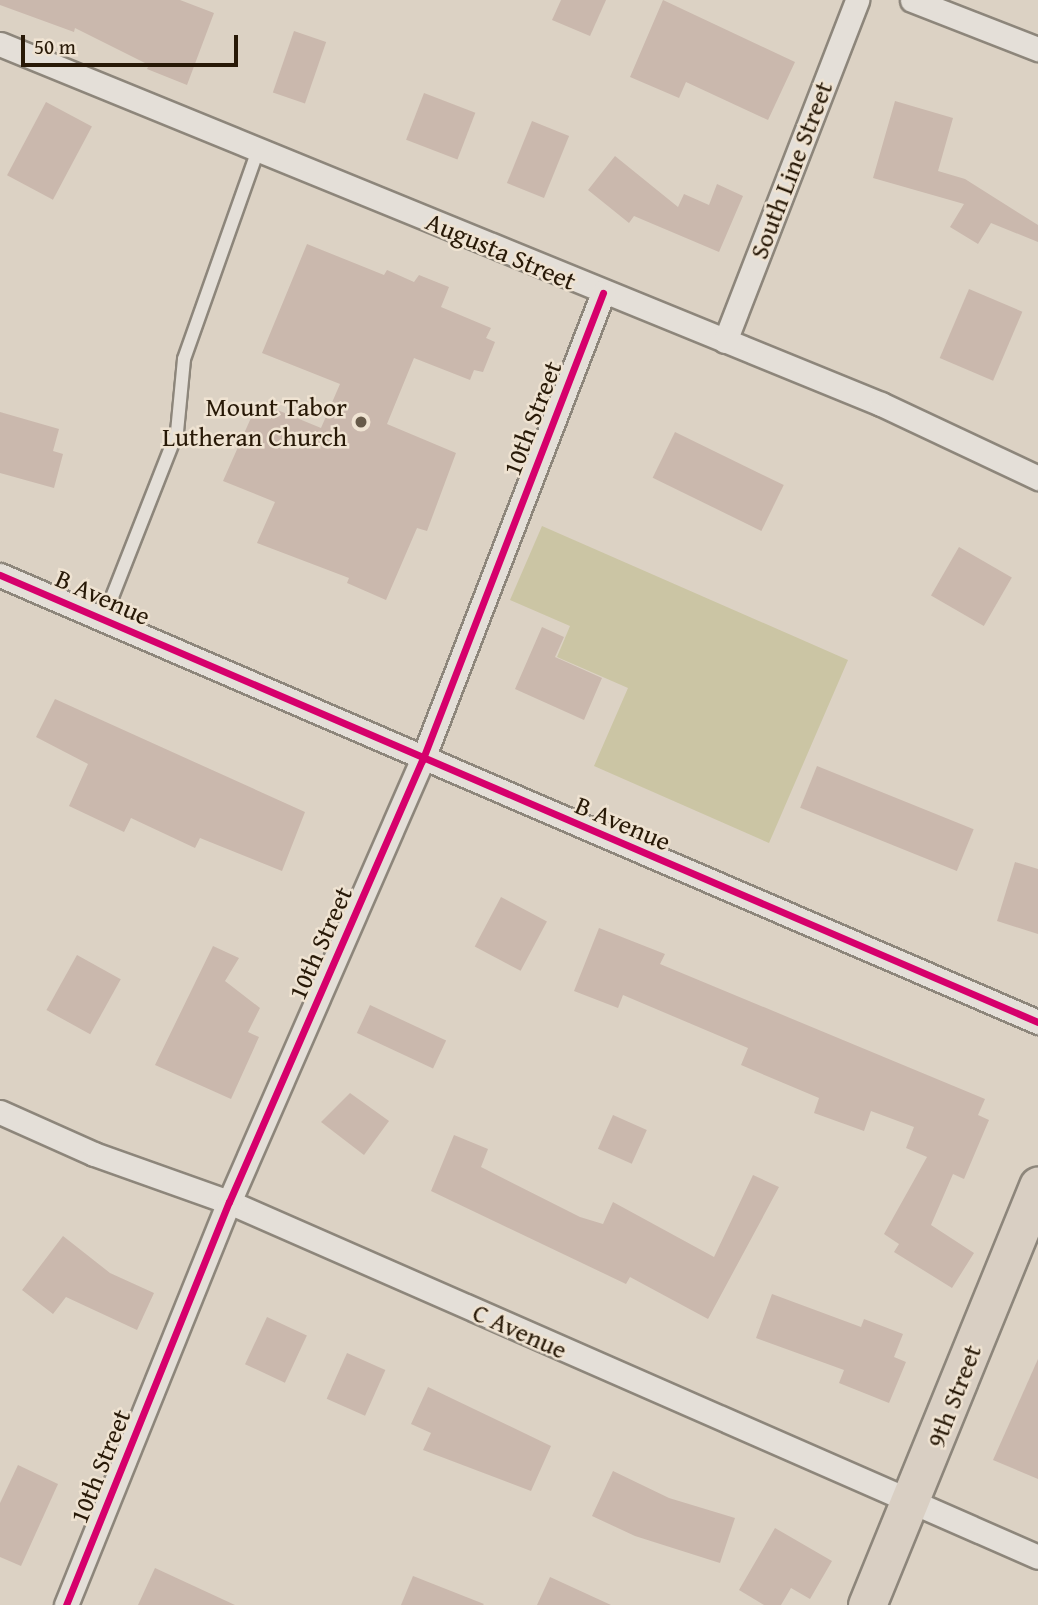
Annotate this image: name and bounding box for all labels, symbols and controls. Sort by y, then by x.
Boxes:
scale bar [24,21,242,65]
text: 50 m [34,31,76,62]
street label: South Line Street [743,77,839,263]
street label: Augusta Street [421,205,581,297]
street label: 10th Street [496,356,568,480]
place label: Mount Tabor Lutheran Church [162,391,347,452]
marker: Mount Tabor Lutheran Church [353,414,369,430]
street label: B Avenue [51,562,155,632]
street label: B Avenue [571,789,675,857]
street label: 10th Street [281,882,359,1004]
street label: C Avenue [468,1296,572,1366]
street label: 9th Street [920,1340,988,1452]
street label: 10th Street [63,1404,137,1528]

